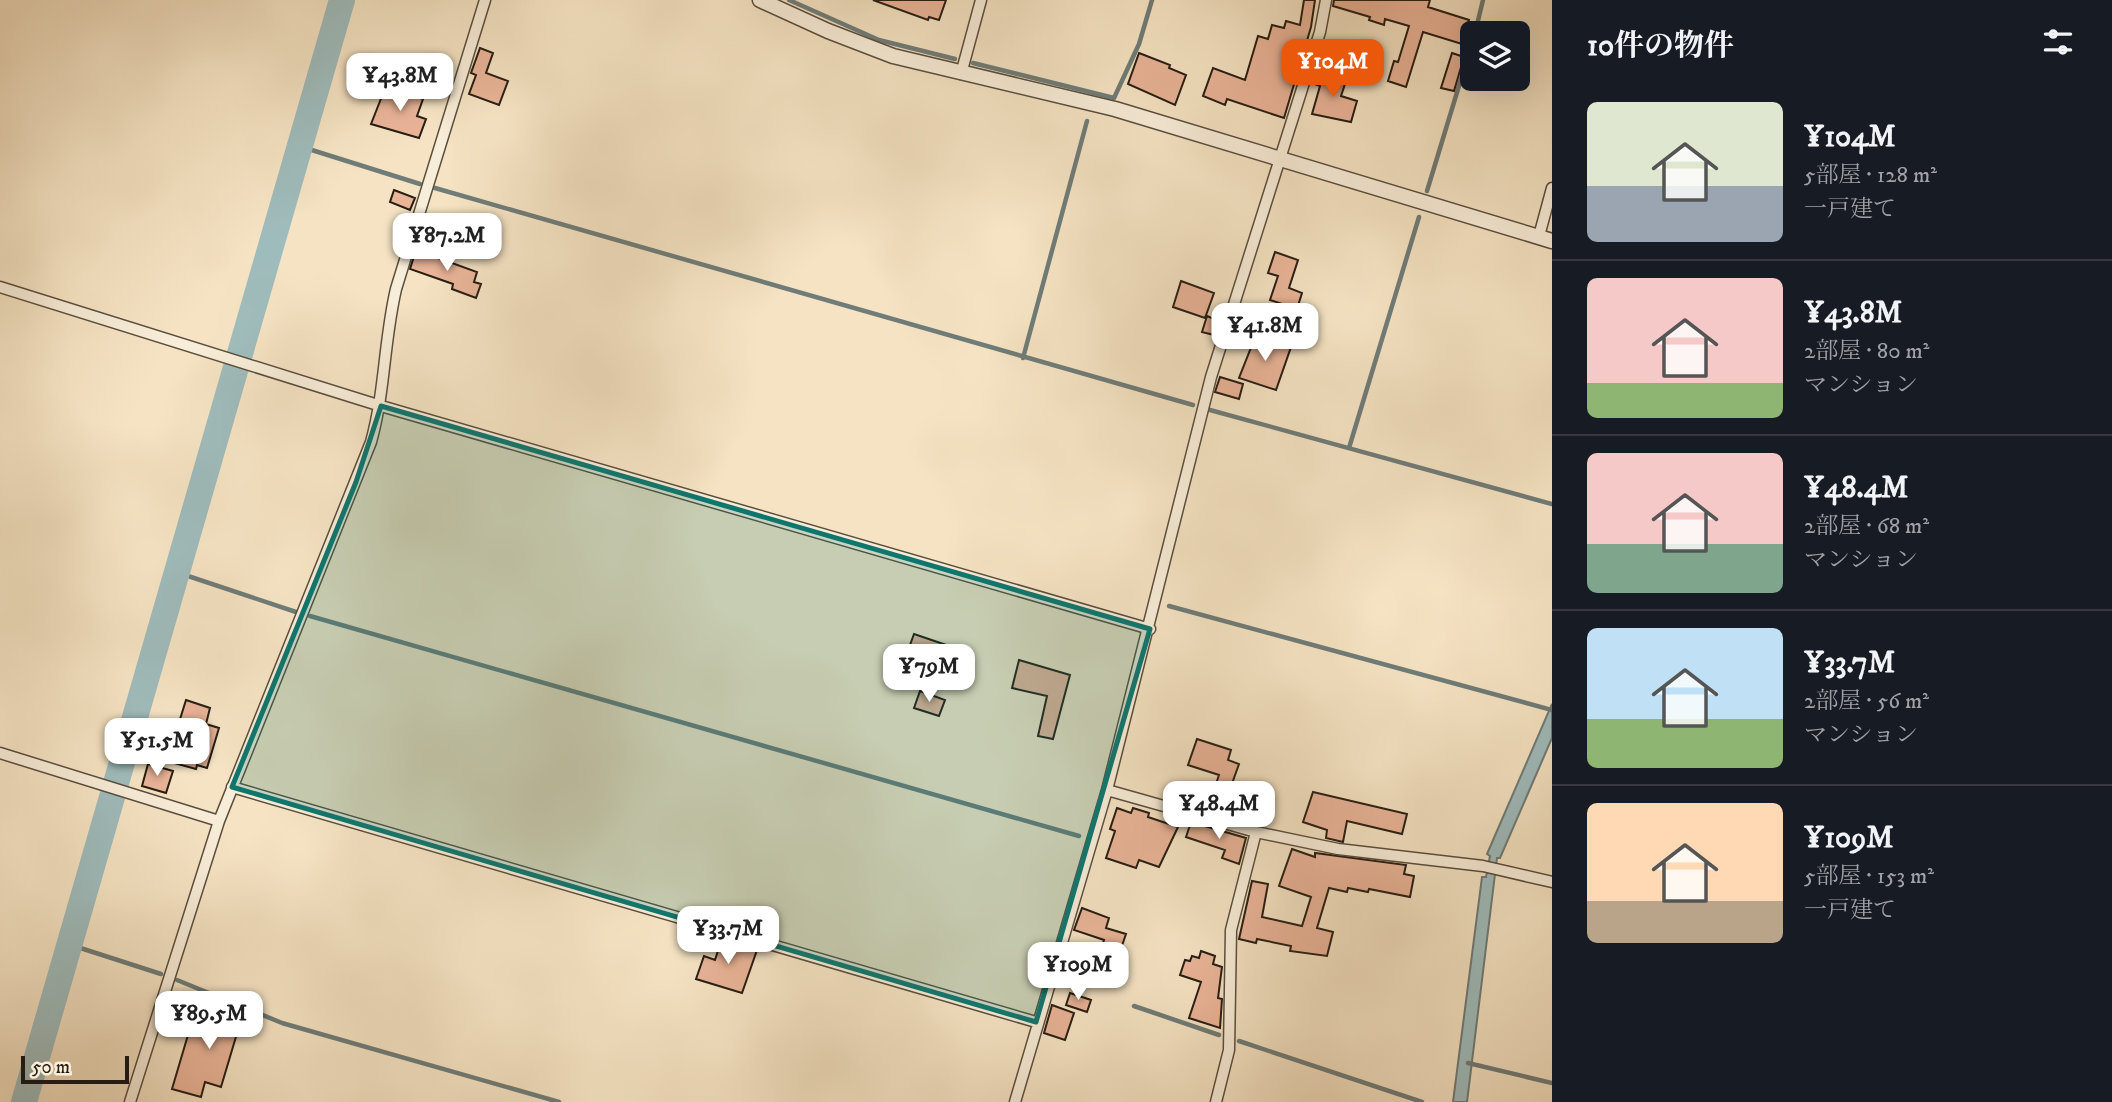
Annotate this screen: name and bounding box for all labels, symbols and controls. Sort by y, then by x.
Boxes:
map controls [1460,21,1530,91]
button: layers [1460,21,1530,91]
icon: filters [2039,23,2077,61]
text: 10件の物件 [1587,28,1734,65]
pin: ¥104M [1284,40,1382,99]
text: ¥104M [1298,47,1368,76]
pin: ¥43.8M [343,54,457,113]
text: ¥43.8M [362,61,438,90]
text: ¥104M [1804,119,1896,156]
icon: home [1643,130,1727,214]
text: 5部屋 · 128 m² [1804,161,1937,190]
text: 一戸建て [1804,195,1896,224]
pin: ¥87.2M [390,214,504,273]
text: ¥87.2M [409,221,485,250]
text: ¥43.8M [1804,295,1902,332]
pin: ¥41.8M [1208,304,1322,363]
icon: home [1643,306,1727,390]
text: ¥41.8M [1227,311,1303,340]
text: 2部屋 · 80 m² [1804,337,1930,366]
text: マンション [1804,371,1918,400]
text: ¥48.4M [1804,470,1909,507]
icon: home [1643,481,1727,565]
text: 2部屋 · 68 m² [1804,512,1929,541]
text: マンション [1804,546,1918,575]
pin: ¥79M [888,644,970,704]
text: ¥33.7M [1804,645,1895,682]
text: ¥79M [899,652,959,681]
icon: home [1643,656,1727,740]
text: 2部屋 · 56 m² [1804,687,1929,716]
pin: ¥51.5M [100,718,214,778]
text: マンション [1804,721,1918,750]
text: ¥51.5M [121,726,193,755]
pin: ¥48.4M [1162,782,1276,841]
text: ¥48.4M [1179,789,1259,818]
text: ¥109M [1804,820,1894,857]
icon: home [1643,831,1727,915]
text: 5部屋 · 153 m² [1804,862,1934,891]
text: 一戸建て [1804,896,1896,925]
pin: ¥33.7M [671,906,785,966]
text: ¥33.7M [693,914,763,943]
pin: ¥109M [1029,942,1127,1002]
text: ¥109M [1044,950,1112,979]
pin: ¥89.5M [152,992,266,1051]
text: ¥89.5M [171,999,247,1028]
scale bar [21,1053,130,1085]
text: 50 m [32,1056,70,1079]

